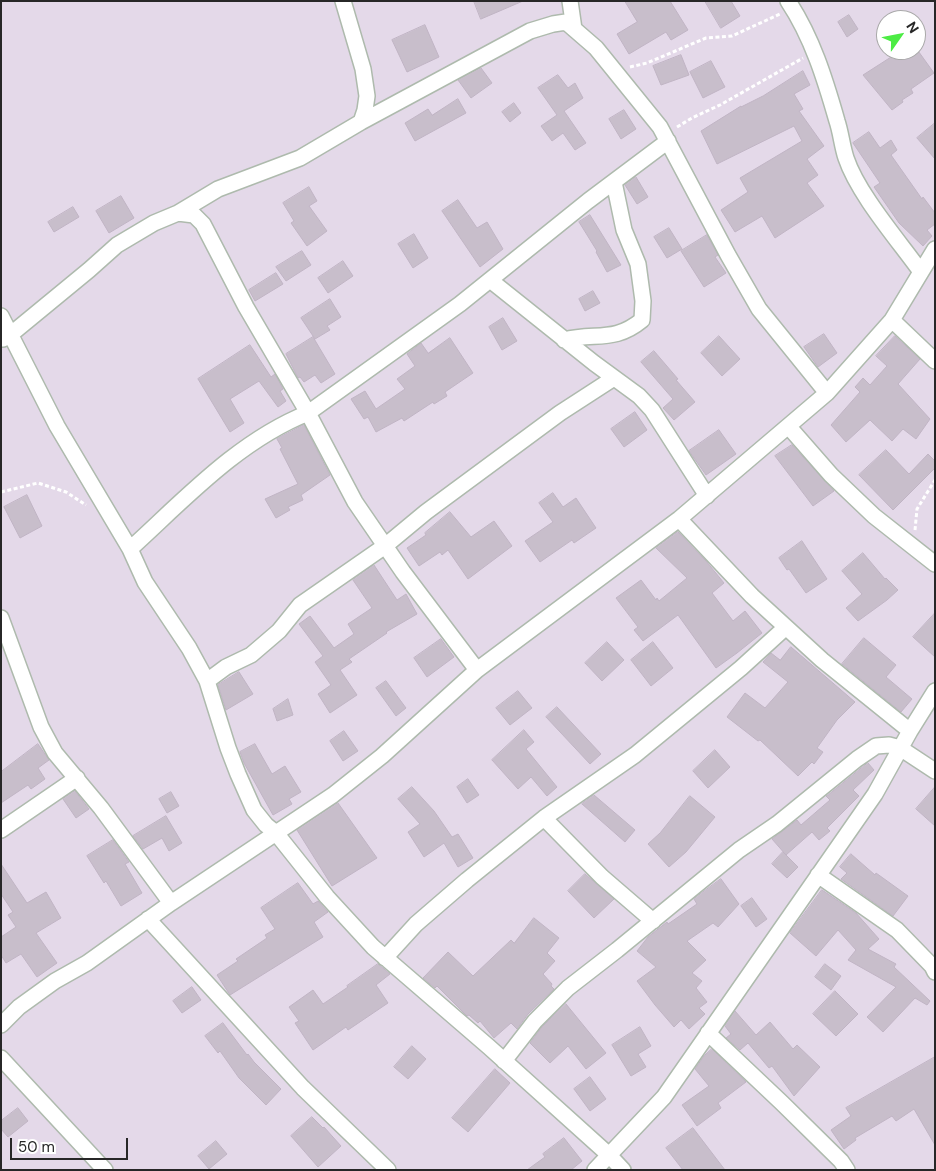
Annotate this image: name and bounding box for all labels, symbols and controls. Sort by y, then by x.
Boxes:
north arrow [876,10,926,60]
text: N [902,18,923,37]
scale bar [12,1128,130,1160]
text: 50 m [18,1137,55,1157]

